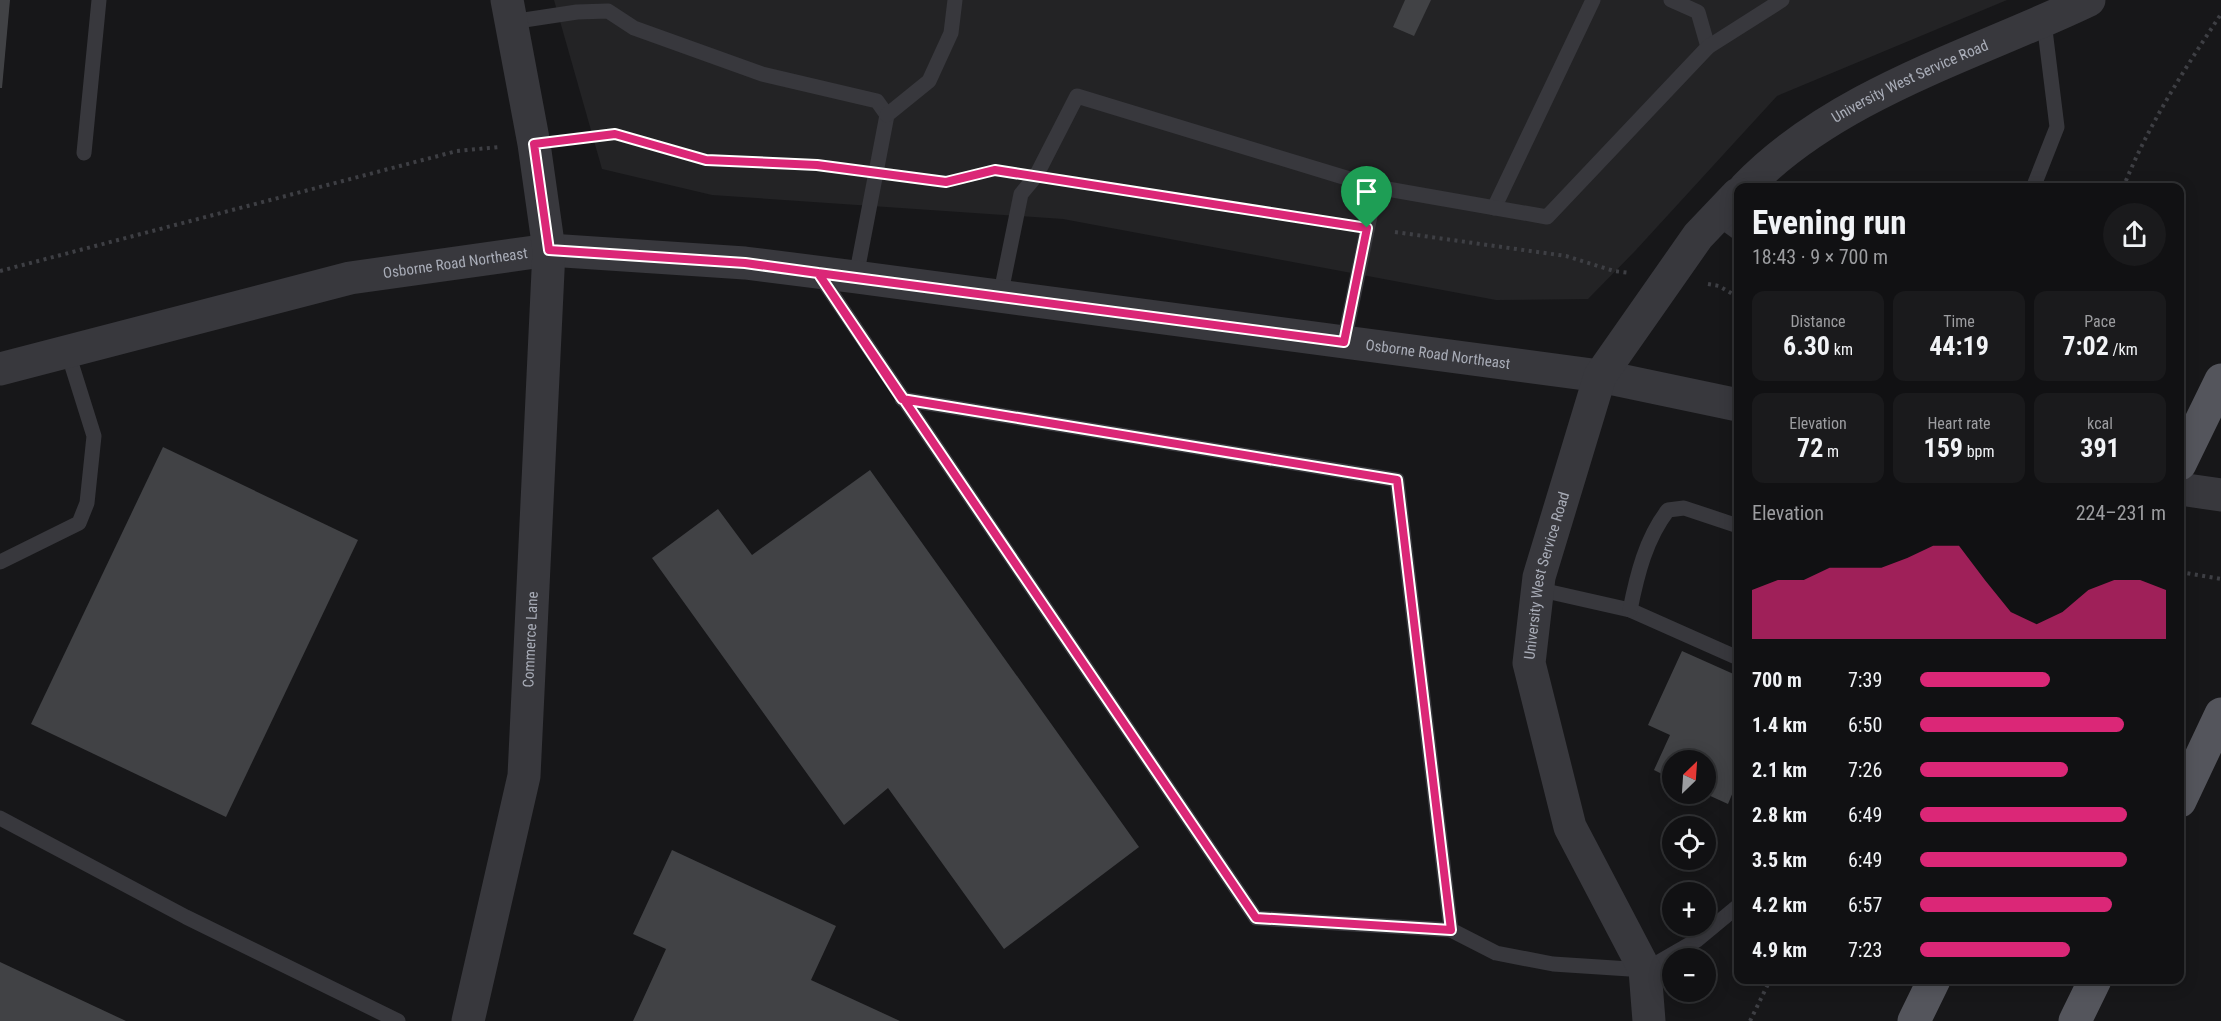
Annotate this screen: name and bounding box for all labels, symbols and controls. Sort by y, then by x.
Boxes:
street label: University West Service Road [1828,36,1991,127]
pin [1341,166,1392,228]
icon: arrive [1350,175,1383,208]
text: Evening run [1752,203,1907,242]
button: share [2103,203,2166,266]
street label: Osborne Road Northeast [382,244,529,282]
text: 18:43 · 9 × 700 m [1752,245,1888,269]
text: Distance [1790,312,1846,331]
text: Time [1943,312,1975,331]
text: Pace [2084,312,2116,331]
text: 6.30 [1783,331,1830,361]
text: 44:19 [1929,331,1989,361]
text: 7:02 [2062,331,2109,361]
street label: Osborne Road Northeast [1365,336,1511,373]
text: km [1830,340,1853,359]
text: /km [2109,340,2138,359]
text: Elevation [1789,414,1847,433]
text: Heart rate [1927,414,1991,433]
text: kcal [2087,414,2113,433]
text: 72 [1797,433,1823,463]
text: 159 [1924,433,1963,463]
text: 391 [2080,433,2120,463]
text: m [1823,442,1839,461]
text: bpm [1963,442,1994,461]
street label: University West Service Road [1520,490,1573,660]
text: Elevation [1752,501,1824,525]
text: 224–231 m [2076,501,2166,525]
street label: Commerce Lane [519,591,542,688]
text: 700 m [1752,668,1802,692]
text: 7:39 [1848,668,1882,692]
text: 1.4 km [1752,713,1807,737]
text: 6:50 [1848,713,1882,737]
north arrow [1662,750,1716,804]
map controls [1662,750,1716,1002]
text: 2.1 km [1752,758,1807,782]
text: 7:26 [1848,758,1882,782]
text: 2.8 km [1752,803,1807,827]
text: 6:49 [1848,803,1882,827]
button: locate [1662,816,1716,870]
text: 3.5 km [1752,848,1807,872]
text: 6:49 [1848,848,1882,872]
button: + [1662,882,1716,936]
text: 4.2 km [1752,893,1807,917]
text: 6:57 [1848,893,1882,917]
text: 4.9 km [1752,938,1807,962]
text: 7:23 [1848,938,1882,962]
button: − [1662,948,1716,1002]

